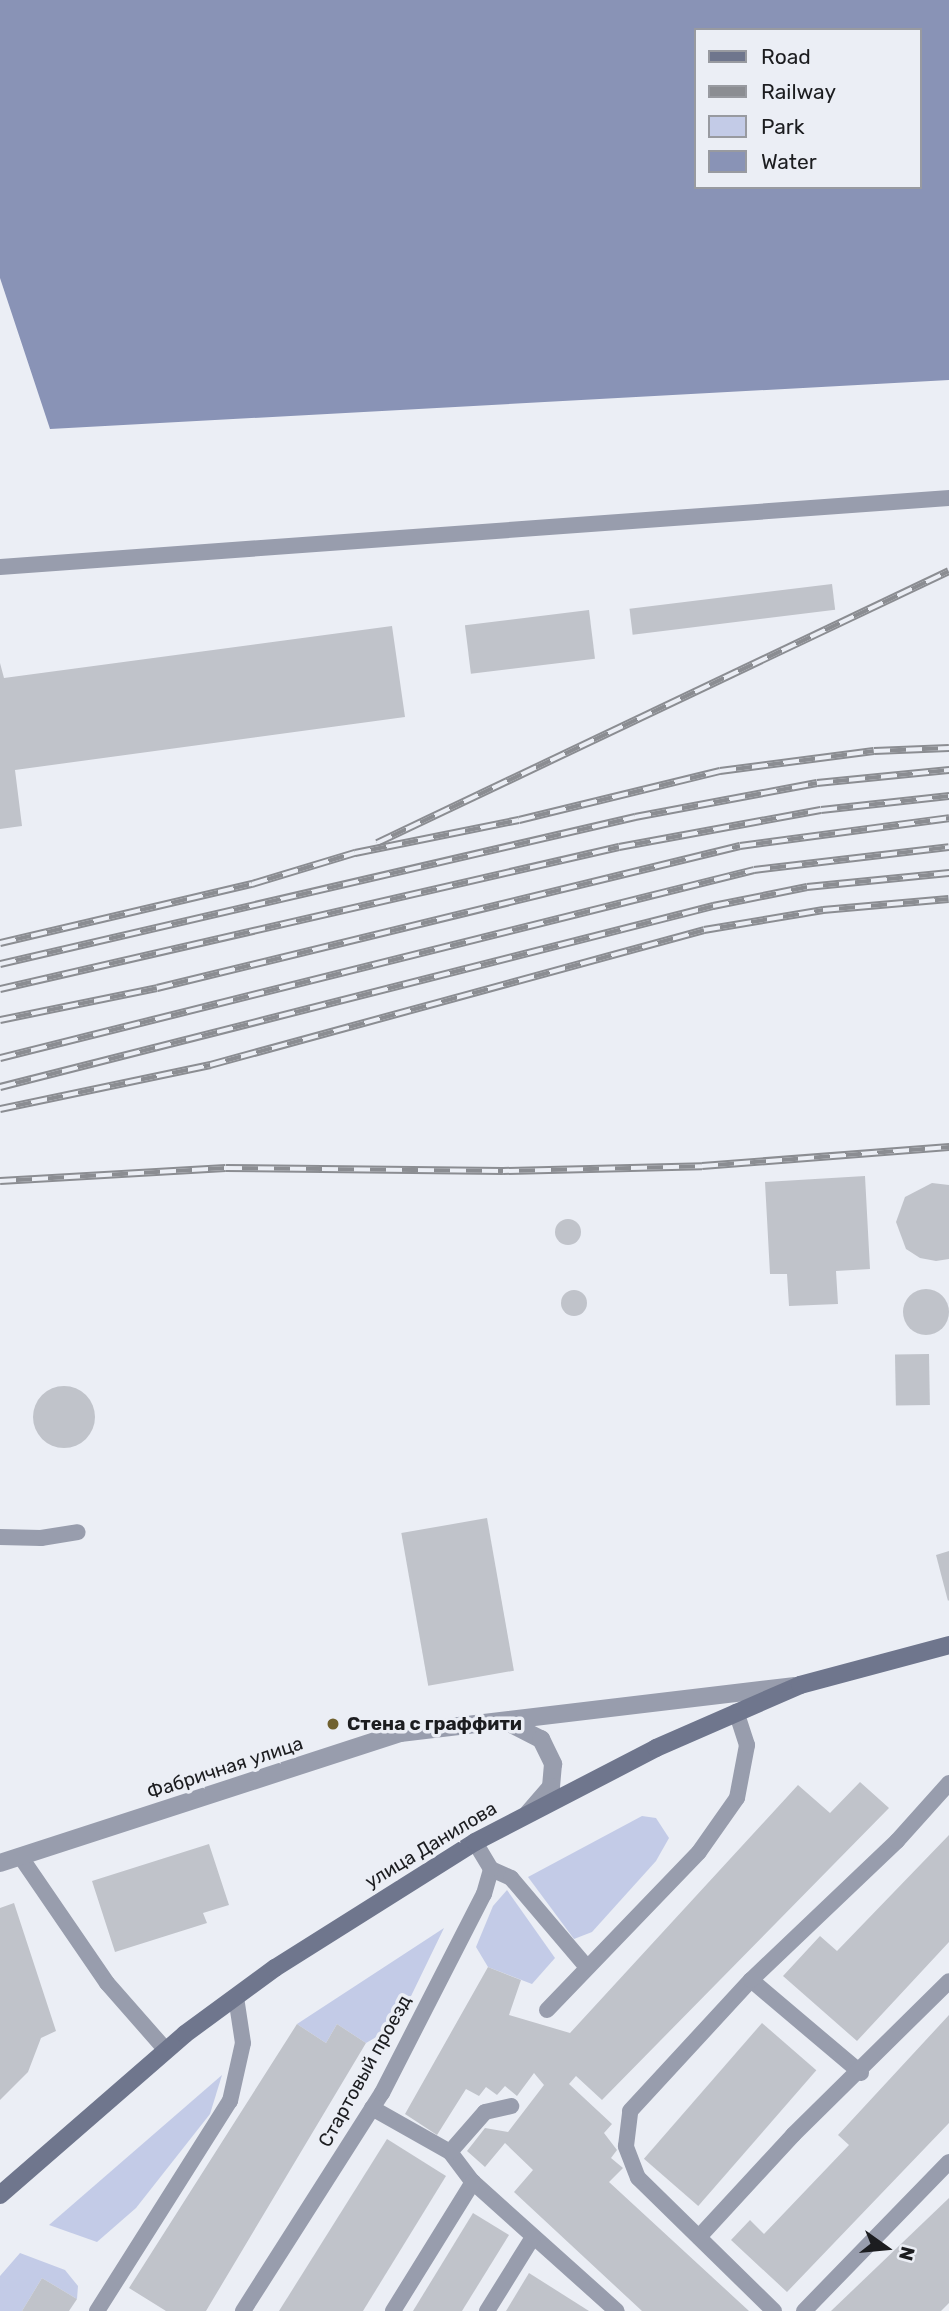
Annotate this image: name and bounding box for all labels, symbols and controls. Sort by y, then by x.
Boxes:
legend [694,28,921,189]
text: Road [761,44,811,69]
text: Railway [761,79,836,104]
text: Park [761,114,805,139]
text: Water [761,149,817,174]
place label: Стена с граффити [347,1713,522,1735]
marker: Стена с граффити [325,1716,341,1732]
street label: Фабричная улица [144,1732,306,1804]
street label: улица Данилова [361,1797,501,1893]
street label: Стартовый проезд [314,1991,416,2151]
north arrow [851,2213,921,2283]
text: N [894,2244,920,2263]

